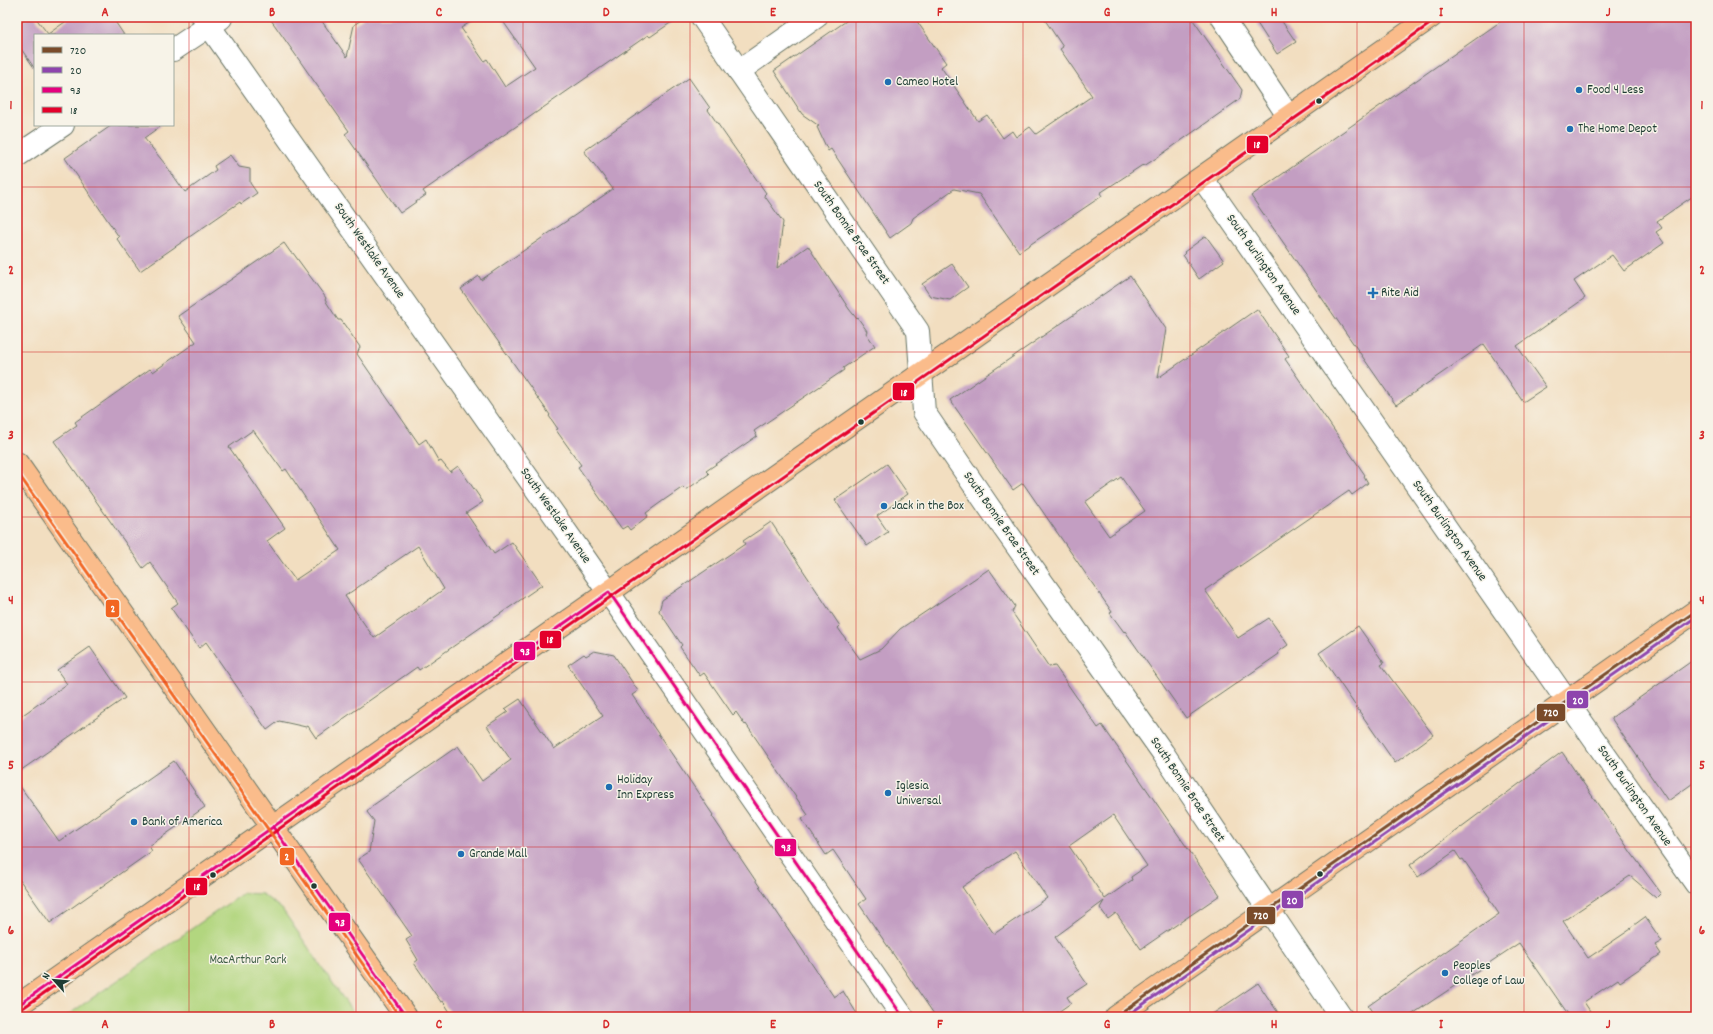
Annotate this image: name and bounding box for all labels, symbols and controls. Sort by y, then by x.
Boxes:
text: A [101,4,109,23]
text: B [269,4,275,23]
text: C [436,4,443,23]
text: D [603,4,610,23]
text: E [770,4,777,23]
text: F [937,4,943,23]
text: G [1104,4,1111,23]
text: H [1271,4,1278,23]
text: I [1439,4,1444,23]
text: J [1606,4,1611,23]
legend [34,34,174,126]
text: 720 [70,43,86,60]
text: 20 [70,63,82,80]
place label: Cameo Hotel [896,73,958,92]
marker: Cameo Hotel [883,77,893,87]
place label: Food 4 Less [1587,81,1644,100]
text: 93 [70,83,81,100]
marker: Food 4 Less [1574,85,1584,95]
unlabelled marker [1314,96,1324,106]
text: 1 [10,97,13,116]
text: 1 [1701,97,1704,116]
text: 18 [70,103,78,120]
place label: The Home Depot [1578,120,1657,139]
marker: The Home Depot [1565,124,1575,134]
line badge: 18 [1246,135,1269,154]
text: 18 [1254,138,1261,154]
street label: South Bonnie Brae Street [808,177,894,289]
street label: South Westlake Avenue [329,199,409,303]
street label: South Burlington Avenue [1221,211,1305,320]
text: 2 [8,262,14,281]
text: 2 [1699,262,1705,281]
place label: Rite Aid [1381,284,1419,303]
marker: Rite Aid [1368,288,1378,298]
line badge: 18 [892,382,915,401]
text: 18 [901,386,908,402]
unlabelled marker [856,417,866,427]
text: 3 [8,427,14,446]
text: 3 [1699,427,1705,446]
street label: South Westlake Avenue [515,464,595,568]
street label: South Bonnie Brae Street [958,468,1044,580]
street label: South Burlington Avenue [1407,477,1491,586]
place label: Jack in the Box [892,497,964,516]
marker: Jack in the Box [879,501,889,511]
text: 4 [8,592,14,611]
text: 4 [1699,592,1705,611]
line badge: 2 [105,599,120,618]
text: 2 [111,602,116,618]
line badge: 18 [539,630,562,649]
text: 18 [547,633,554,649]
line badge: 93 [513,641,536,661]
text: 93 [520,645,530,661]
line badge: 20 [1566,690,1589,709]
text: 20 [1573,694,1583,710]
line badge: 720 [1536,703,1566,722]
text: 720 [1543,706,1559,722]
street label: South Bonnie Brae Street [1145,734,1229,847]
street label: South Burlington Avenue [1592,742,1676,851]
text: 5 [8,757,14,776]
text: 5 [1699,757,1705,776]
place label: Holiday Inn Express [617,771,674,805]
place label: Iglesia Universal [896,777,941,811]
marker: Holiday Inn Express [604,782,614,792]
marker: Iglesia Universal [883,788,893,798]
place label: Bank of America [142,813,223,832]
marker: Bank of America [129,817,139,827]
line badge: 93 [774,838,797,857]
text: 93 [781,841,791,857]
place label: Grande Mall [469,845,527,864]
line badge: 2 [279,847,295,866]
marker: Grande Mall [456,849,466,859]
text: 2 [285,850,290,866]
unlabelled marker [1315,869,1325,879]
unlabelled marker [208,870,218,880]
line badge: 18 [185,877,208,896]
text: 18 [194,880,201,896]
unlabelled marker [309,881,319,891]
line badge: 20 [1281,890,1304,909]
text: 20 [1287,894,1297,910]
line badge: 720 [1246,906,1276,925]
text: 720 [1253,909,1269,925]
line badge: 93 [328,912,351,932]
text: 93 [335,916,345,932]
text: 6 [8,922,15,941]
text: 6 [1699,922,1706,941]
park label: MacArthur Park [209,951,287,970]
place label: Peoples College of Law [1453,957,1525,991]
north arrow [34,960,74,1000]
marker: Peoples College of Law [1440,968,1450,978]
text: N [39,970,55,982]
text: A [101,1016,109,1034]
text: B [269,1016,275,1034]
text: C [436,1016,443,1034]
text: D [603,1016,610,1034]
text: E [770,1016,777,1034]
text: F [937,1016,943,1034]
text: G [1104,1016,1111,1034]
text: H [1271,1016,1278,1034]
text: I [1439,1016,1444,1034]
text: J [1606,1016,1611,1034]

